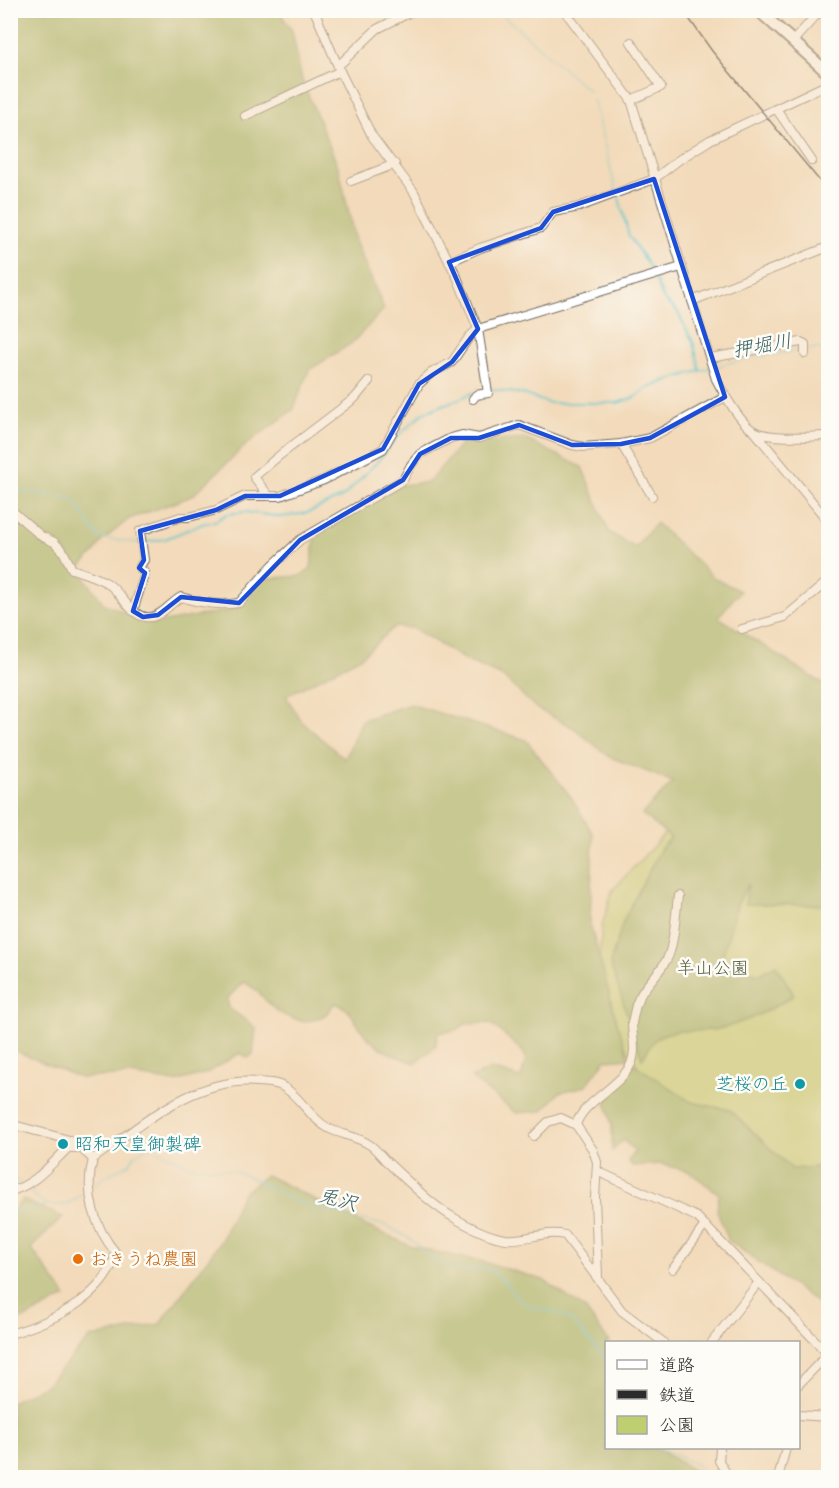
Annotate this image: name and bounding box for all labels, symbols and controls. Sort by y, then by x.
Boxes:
water label: 押堀川 [730,323,795,368]
park label: 羊山公園 [677,952,749,984]
place label: 芝桜の丘 [716,1068,788,1100]
marker: 芝桜の丘 [793,1077,807,1091]
place label: 昭和天皇御製碑 [75,1128,201,1160]
marker: 昭和天皇御製碑 [56,1137,70,1151]
water label: 兎沢 [314,1177,363,1222]
place label: おきうね農園 [90,1243,198,1275]
marker: おきうね農園 [71,1252,85,1266]
legend [605,1341,800,1449]
text: 道路 [659,1349,695,1381]
text: 鉄道 [659,1379,695,1411]
text: 公園 [659,1409,695,1441]

